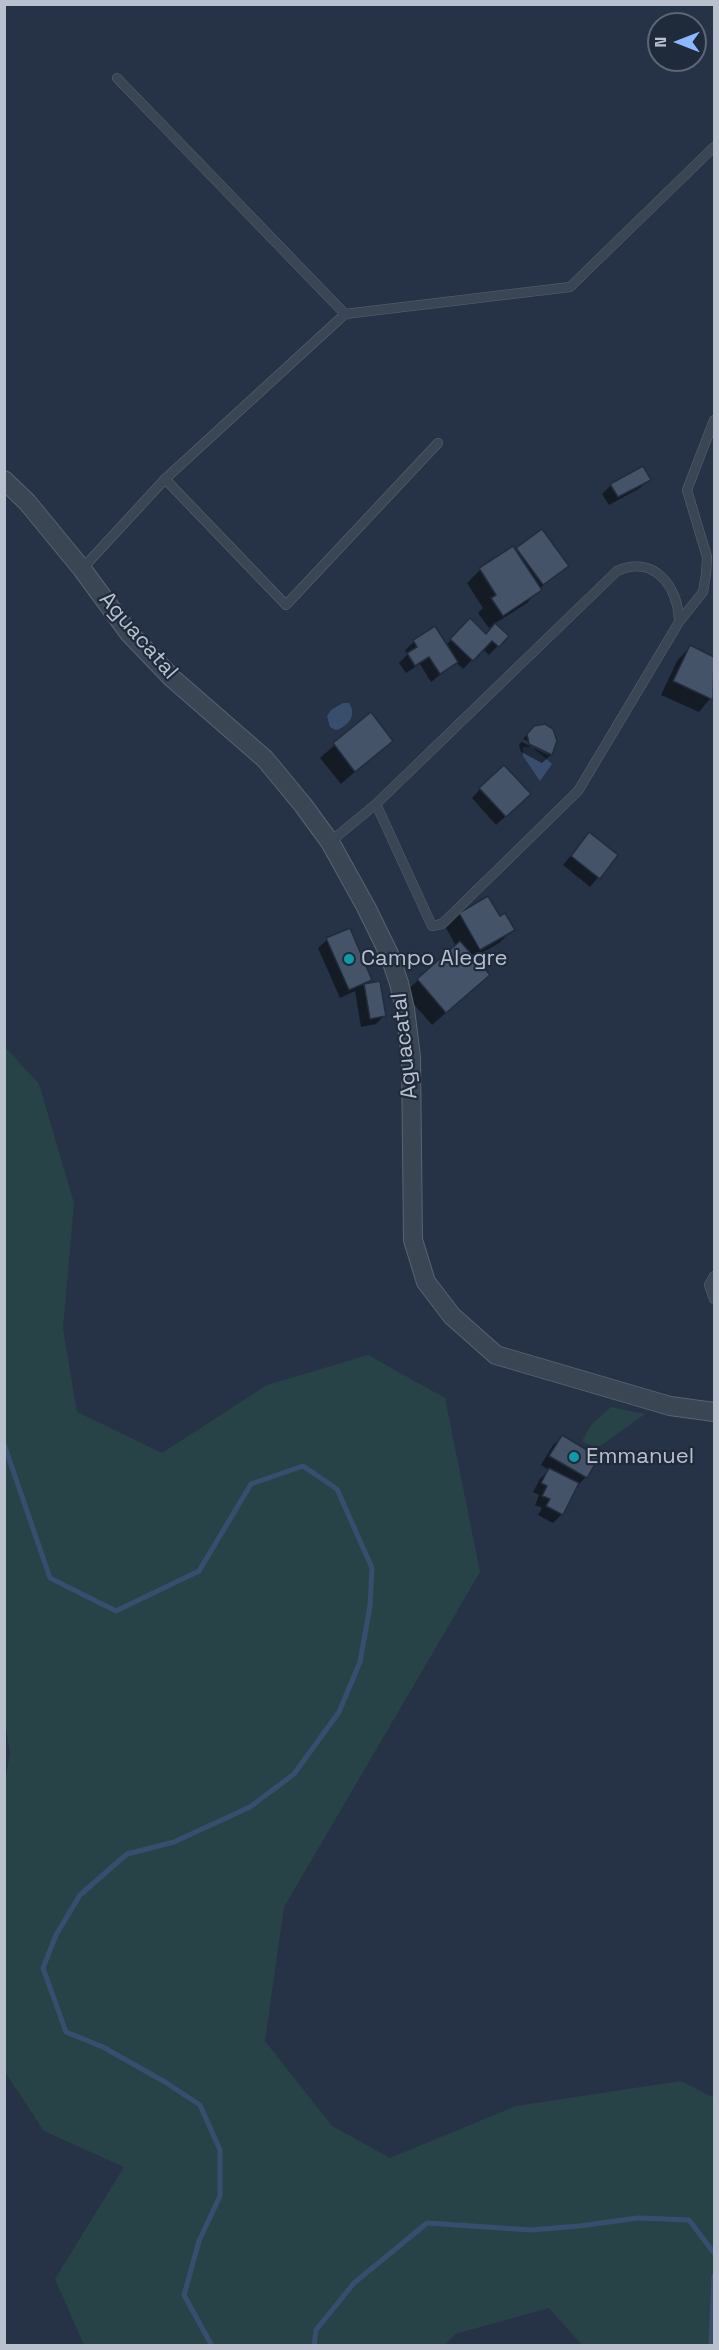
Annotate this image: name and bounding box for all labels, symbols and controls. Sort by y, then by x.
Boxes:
north arrow [647,12,707,72]
text: N [650,37,671,47]
street label: Aguacatal [93,587,183,685]
place label: Campo Alegre [361,946,507,972]
marker: Campo Alegre [342,952,356,966]
street label: Aguacatal [386,991,424,1101]
place label: Emmanuel [586,1444,694,1470]
marker: Emmanuel [567,1450,581,1464]

